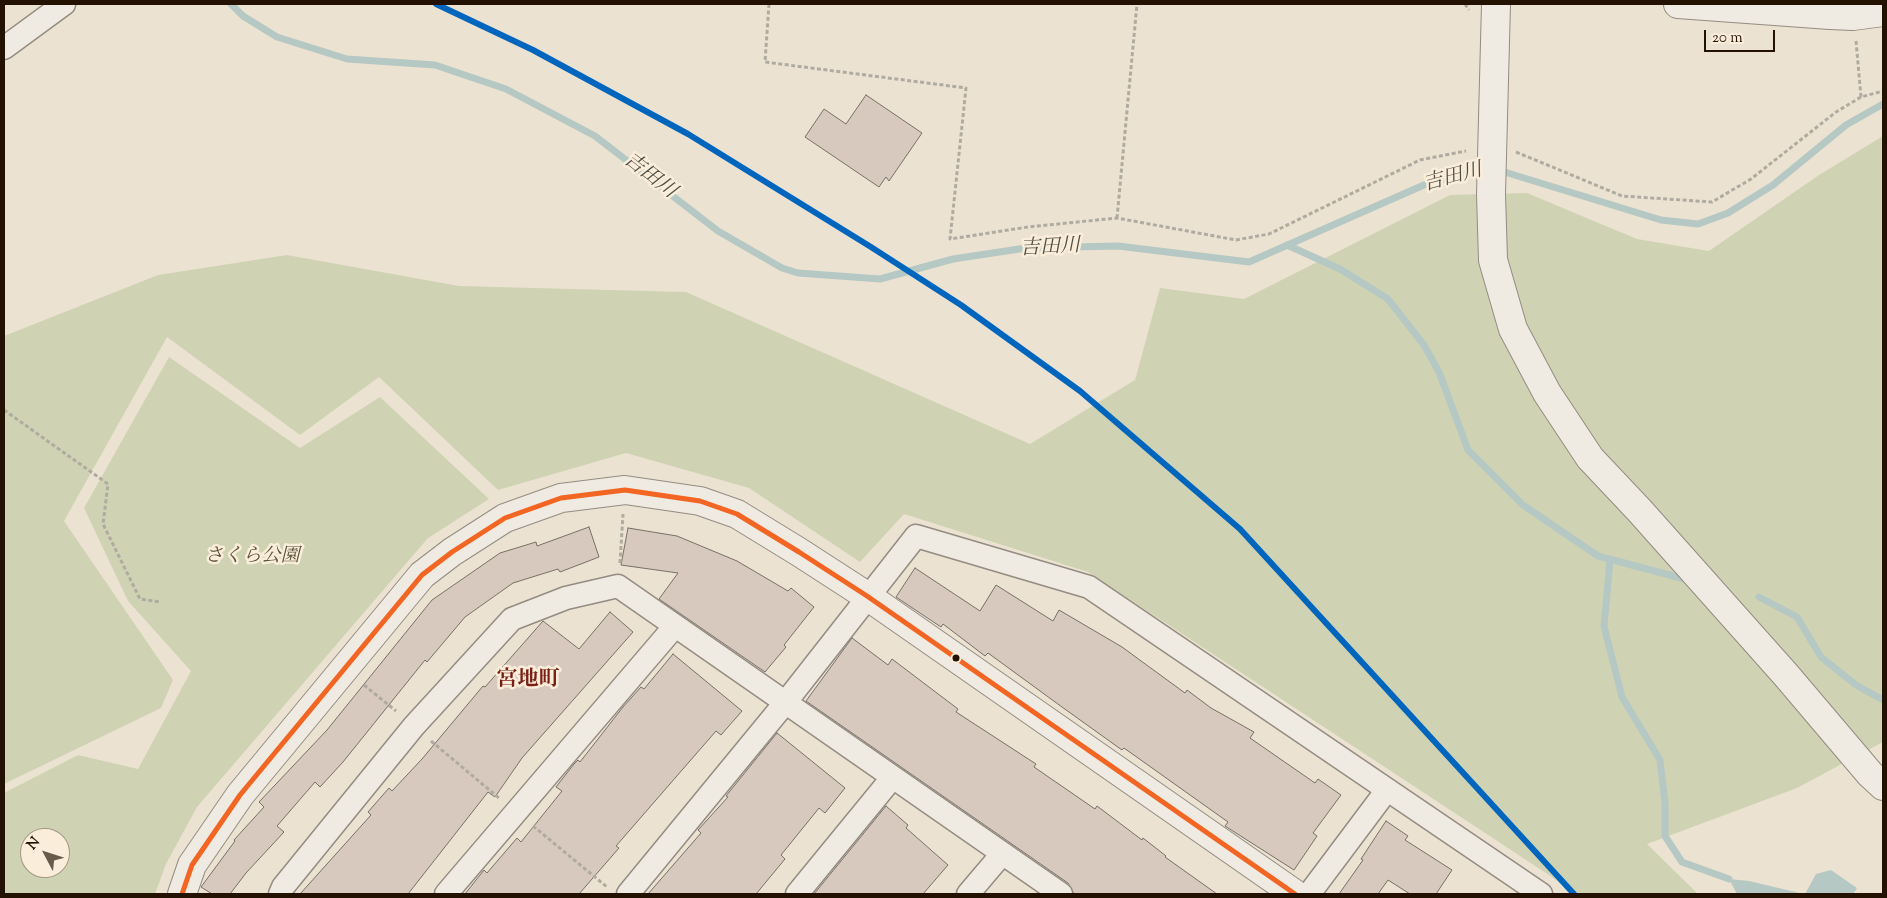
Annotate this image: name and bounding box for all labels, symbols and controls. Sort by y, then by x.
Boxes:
scale bar [1707,20,1778,52]
text: 20 m [1712,28,1743,49]
water label: 吉田川 [618,149,680,205]
water label: 吉田川 [1421,160,1485,198]
water label: 吉田川 [1019,235,1081,263]
park label: さくら公園 [205,547,299,569]
unlabelled marker [951,653,961,663]
district label: 宮地町 [497,668,559,694]
north arrow [20,828,70,878]
text: N [23,833,46,855]

